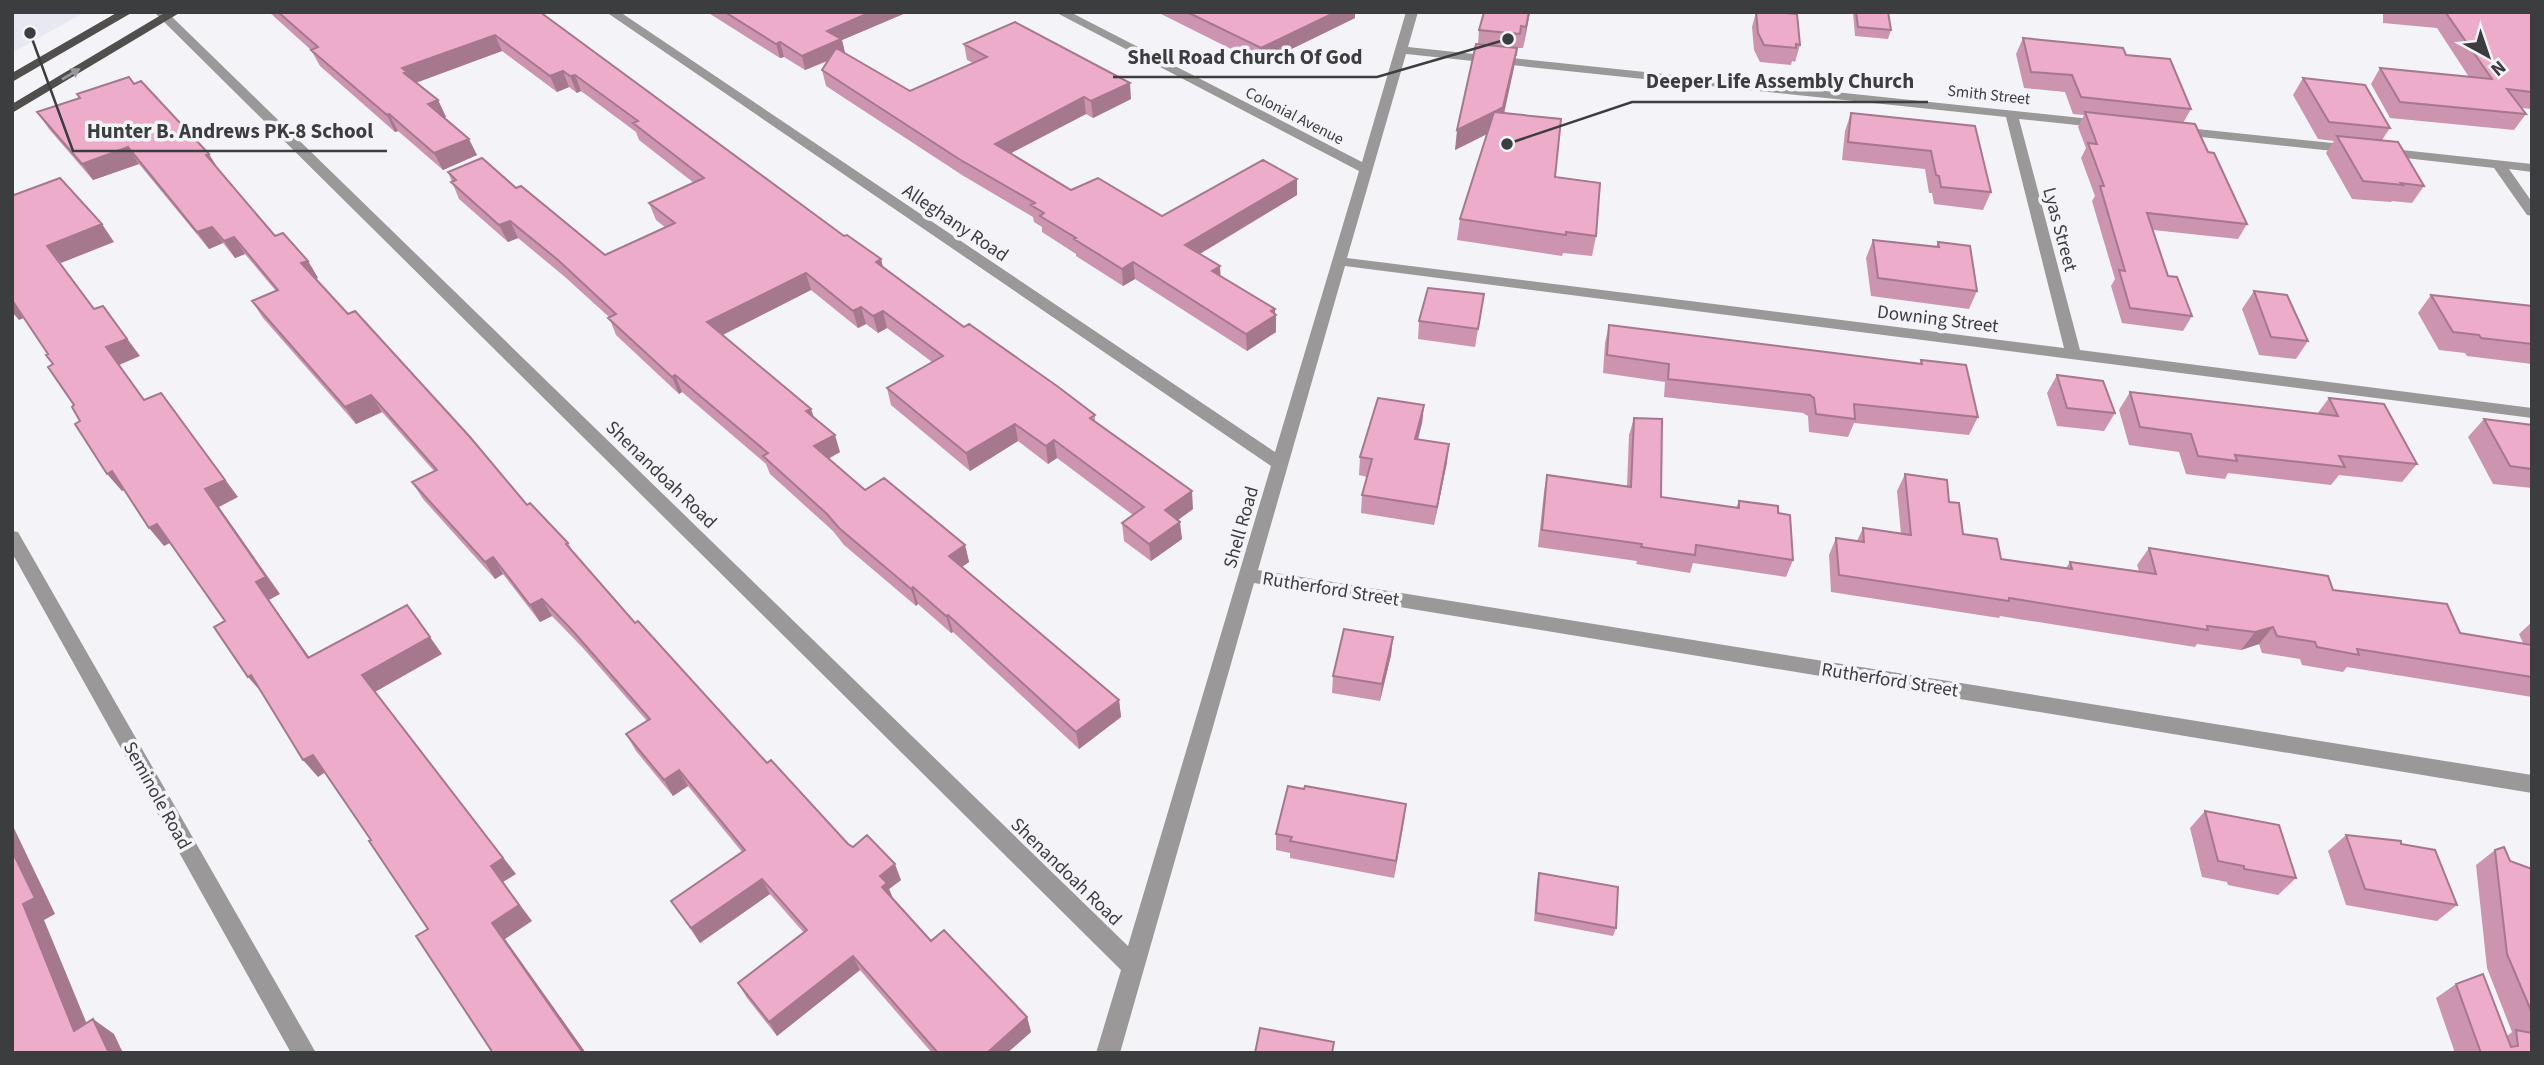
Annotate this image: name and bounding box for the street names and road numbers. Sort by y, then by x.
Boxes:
street label: Smith Street [1946,80,2032,110]
street label: Colonial Avenue [1241,82,1348,150]
street label: Alleghany Road [897,178,1014,269]
street label: Lyas Street [2035,184,2084,275]
street label: Downing Street [1876,299,2001,340]
street label: Shenandoah Road [599,415,723,535]
street label: Shell Road [1217,483,1266,572]
street label: Rutherford Street [1261,565,1402,614]
street label: Rutherford Street [1820,656,1961,705]
street label: Seminole Road [116,737,197,855]
street label: Shenandoah Road [1004,812,1128,932]

